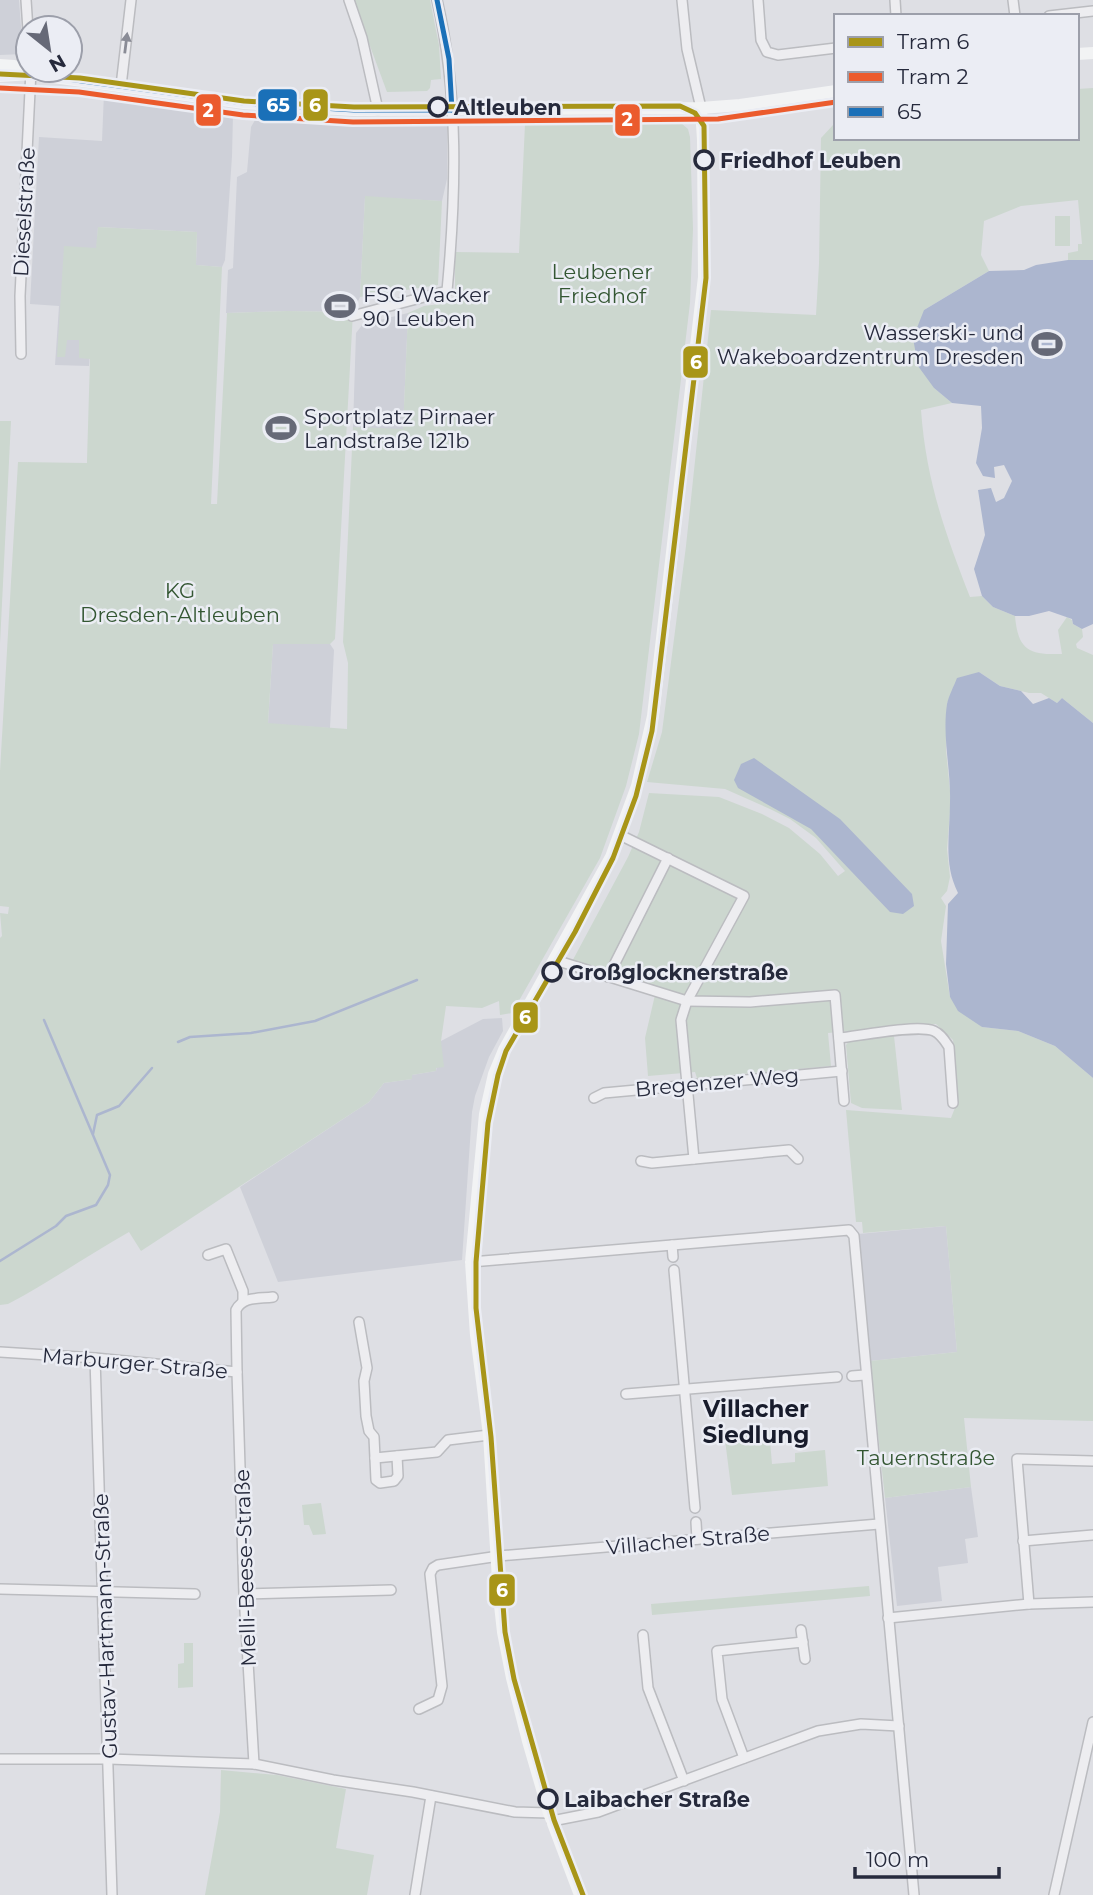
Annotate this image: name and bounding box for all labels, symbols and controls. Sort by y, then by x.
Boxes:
north arrow [14,14,84,84]
legend [834,14,1079,140]
text: Tram 6 [897,29,970,54]
one-way arrow [121,32,132,54]
text: N [45,49,70,77]
text: Tram 2 [897,64,969,89]
line badge: 65 [257,88,298,122]
line badge: 6 [302,88,329,122]
line badge: 2 [195,93,222,127]
text: 65 [266,94,290,117]
text: 6 [309,94,321,117]
place label: Altleuben [453,95,562,120]
marker: Altleuben [428,97,448,117]
text: 2 [202,99,214,122]
text: 65 [897,99,922,124]
line badge: 2 [614,103,641,137]
text: 2 [621,108,633,131]
street label: Dieselstraße [8,147,40,277]
place label: Friedhof Leuben [720,148,901,173]
marker: Friedhof Leuben [694,150,714,170]
park label: Leubener Friedhof [551,259,653,308]
place label: FSG Wacker 90 Leuben [363,282,490,331]
sports icon: FSG Wacker 90 Leuben [323,289,357,323]
place label: Wasserski- und Wakeboardzentrum Dresden [717,320,1024,369]
sports icon: Wasserski- und Wakeboardzentrum Dresden [1030,327,1064,361]
line badge: 6 [682,345,709,379]
text: 6 [690,351,702,374]
place label: Sportplatz Pirnaer Landstraße 121b [304,404,495,453]
sports icon: Sportplatz Pirnaer Landstraße 121b [264,411,298,445]
park label: KG Dresden-Altleuben [80,578,280,627]
place label: Großglocknerstraße [568,960,788,985]
marker: Großglocknerstraße [542,962,562,982]
line badge: 6 [512,1001,539,1034]
text: 6 [519,1006,531,1029]
street label: Bregenzer Weg [634,1062,800,1102]
street label: Marburger Straße [41,1342,229,1384]
district label: Villacher Siedlung [702,1395,809,1449]
park label: Tauernstraße [857,1445,995,1470]
street label: Melli-Beese-Straße [229,1469,261,1667]
street label: Gustav-Hartmann-Straße [88,1493,122,1759]
street label: Villacher Straße [605,1520,771,1560]
line badge: 6 [488,1573,516,1607]
text: 6 [496,1579,508,1602]
place label: Laibacher Straße [564,1787,750,1812]
marker: Laibacher Straße [538,1789,558,1809]
scale bar [855,1836,998,1880]
text: 100 m [866,1847,929,1872]

